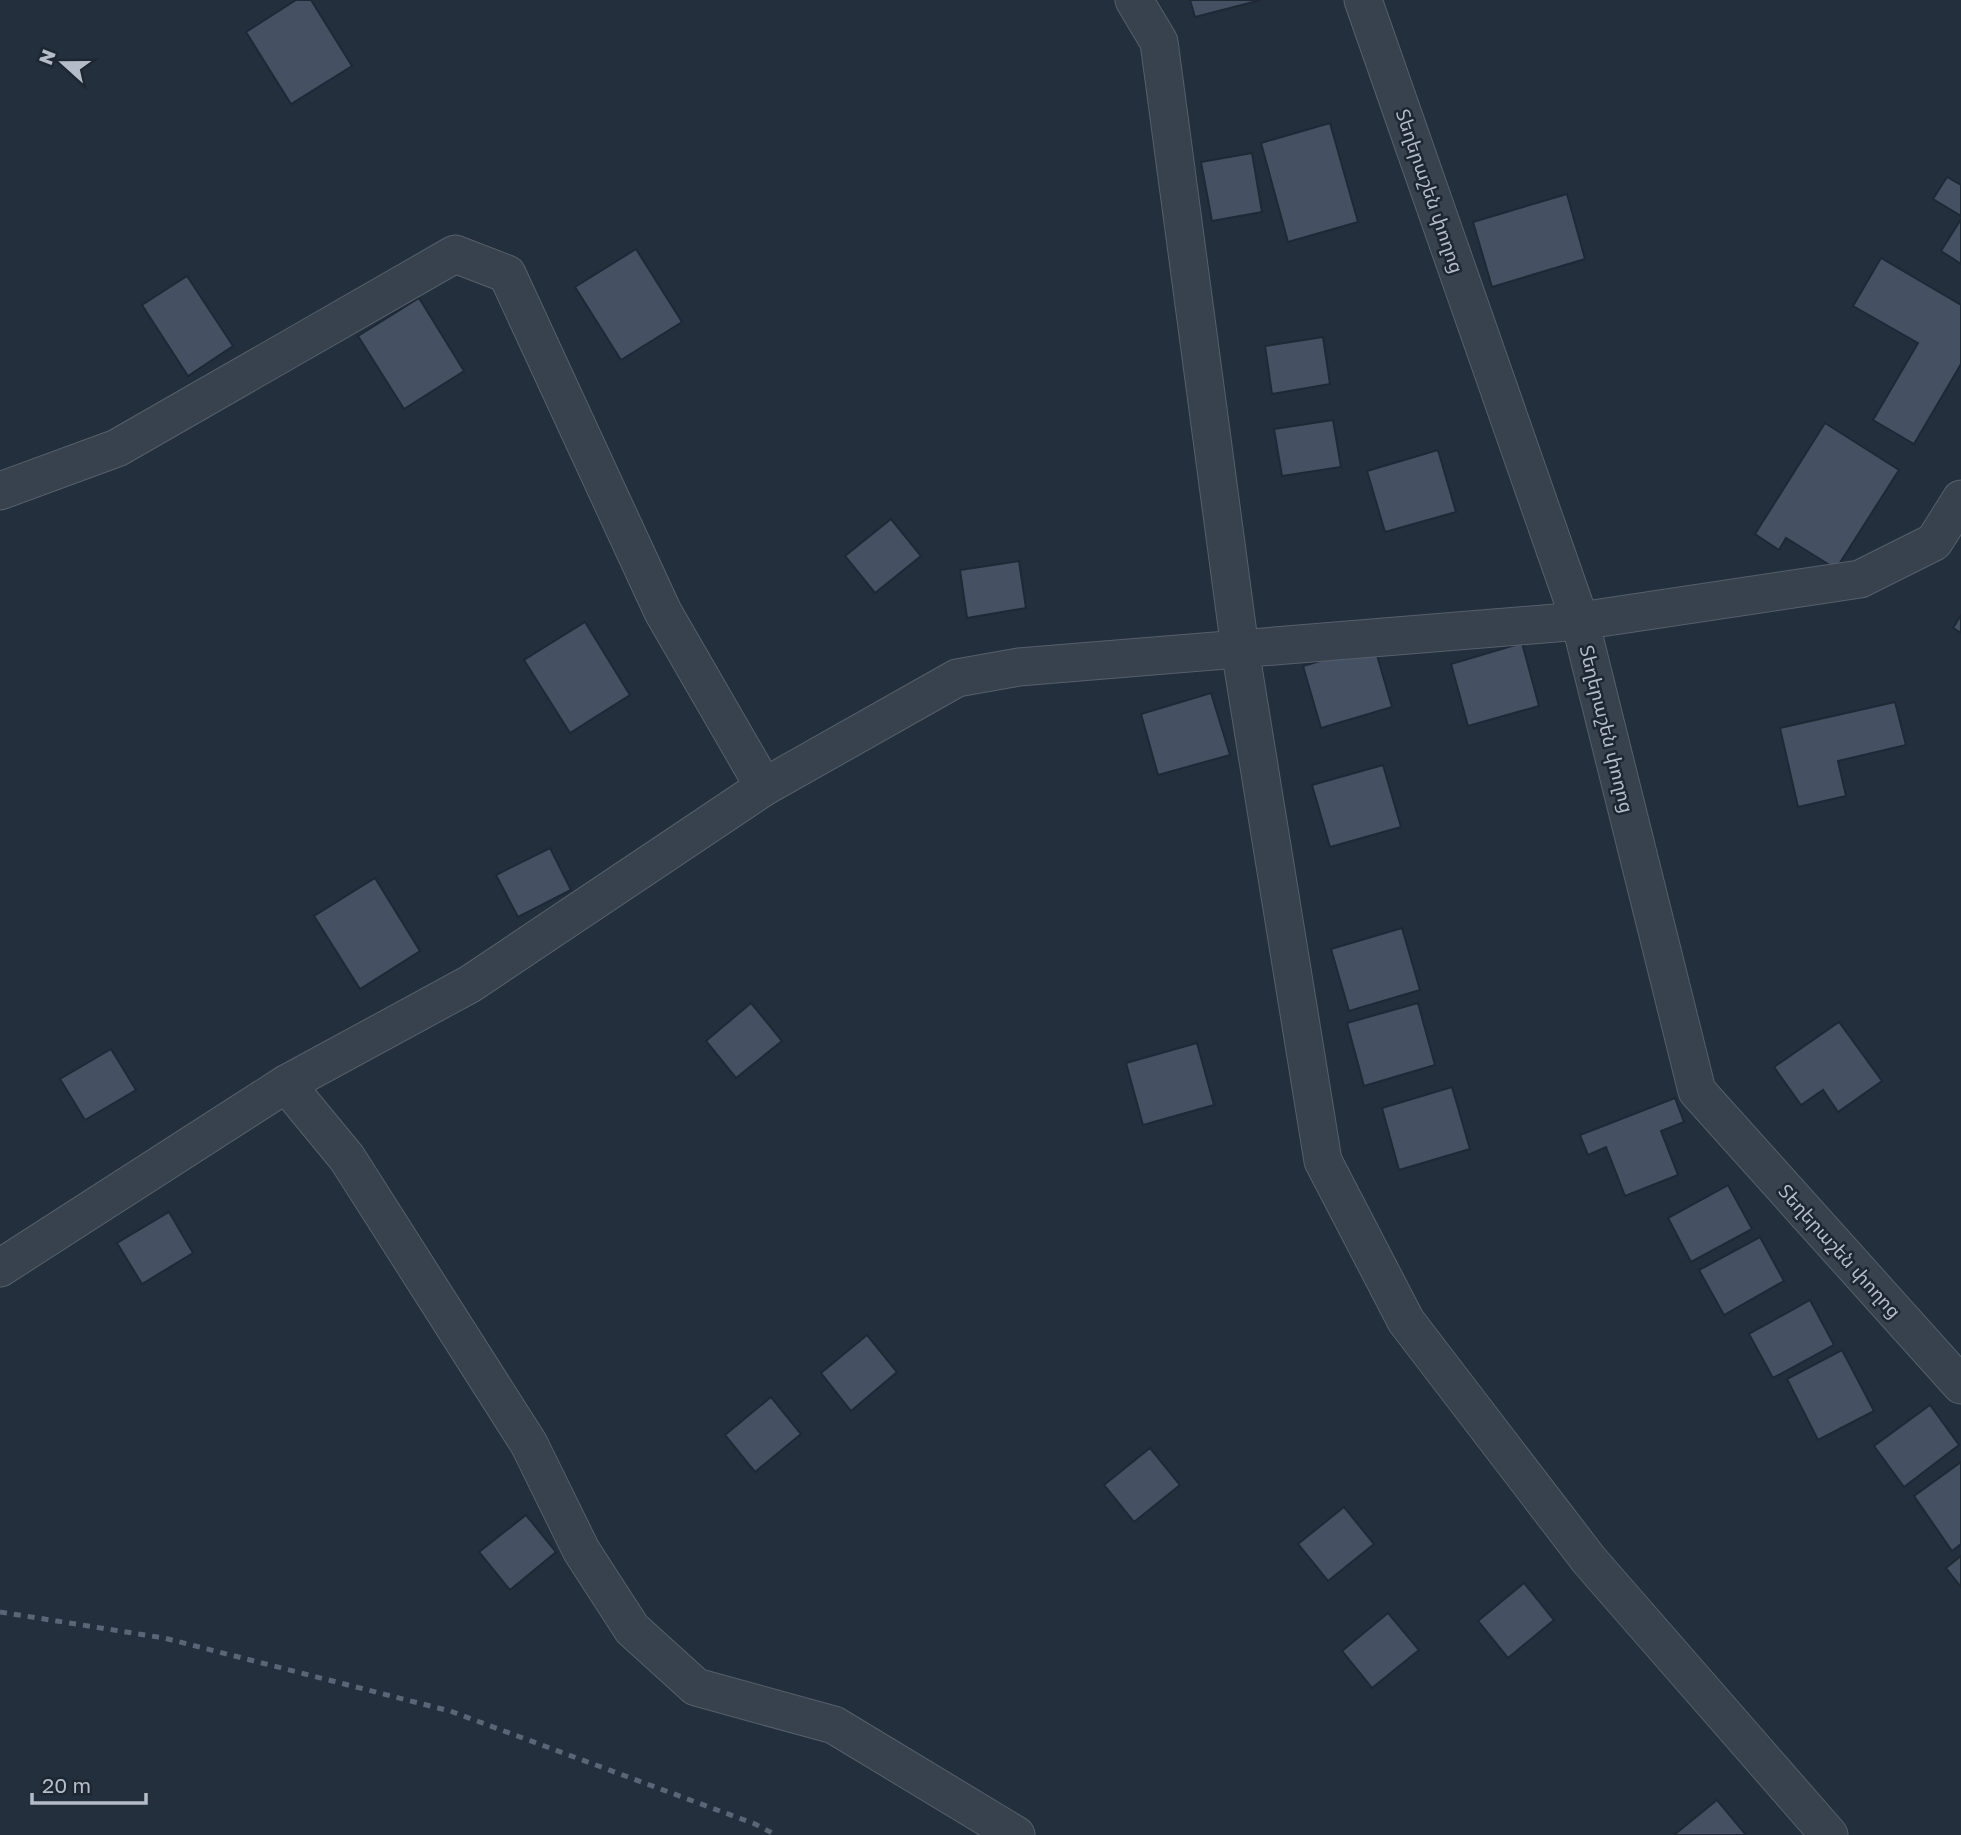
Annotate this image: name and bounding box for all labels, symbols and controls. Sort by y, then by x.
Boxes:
north arrow [28,28,98,98]
text: N [33,46,60,68]
street label: Տեղերաշեն փողոց [1391,106,1469,276]
street label: Տեղերաշեն փողոց [1575,643,1639,815]
street label: Տեղերաշեն փողոց [1774,1179,1906,1323]
scale bar [32,1762,145,1806]
text: 20 m [42,1772,91,1798]

